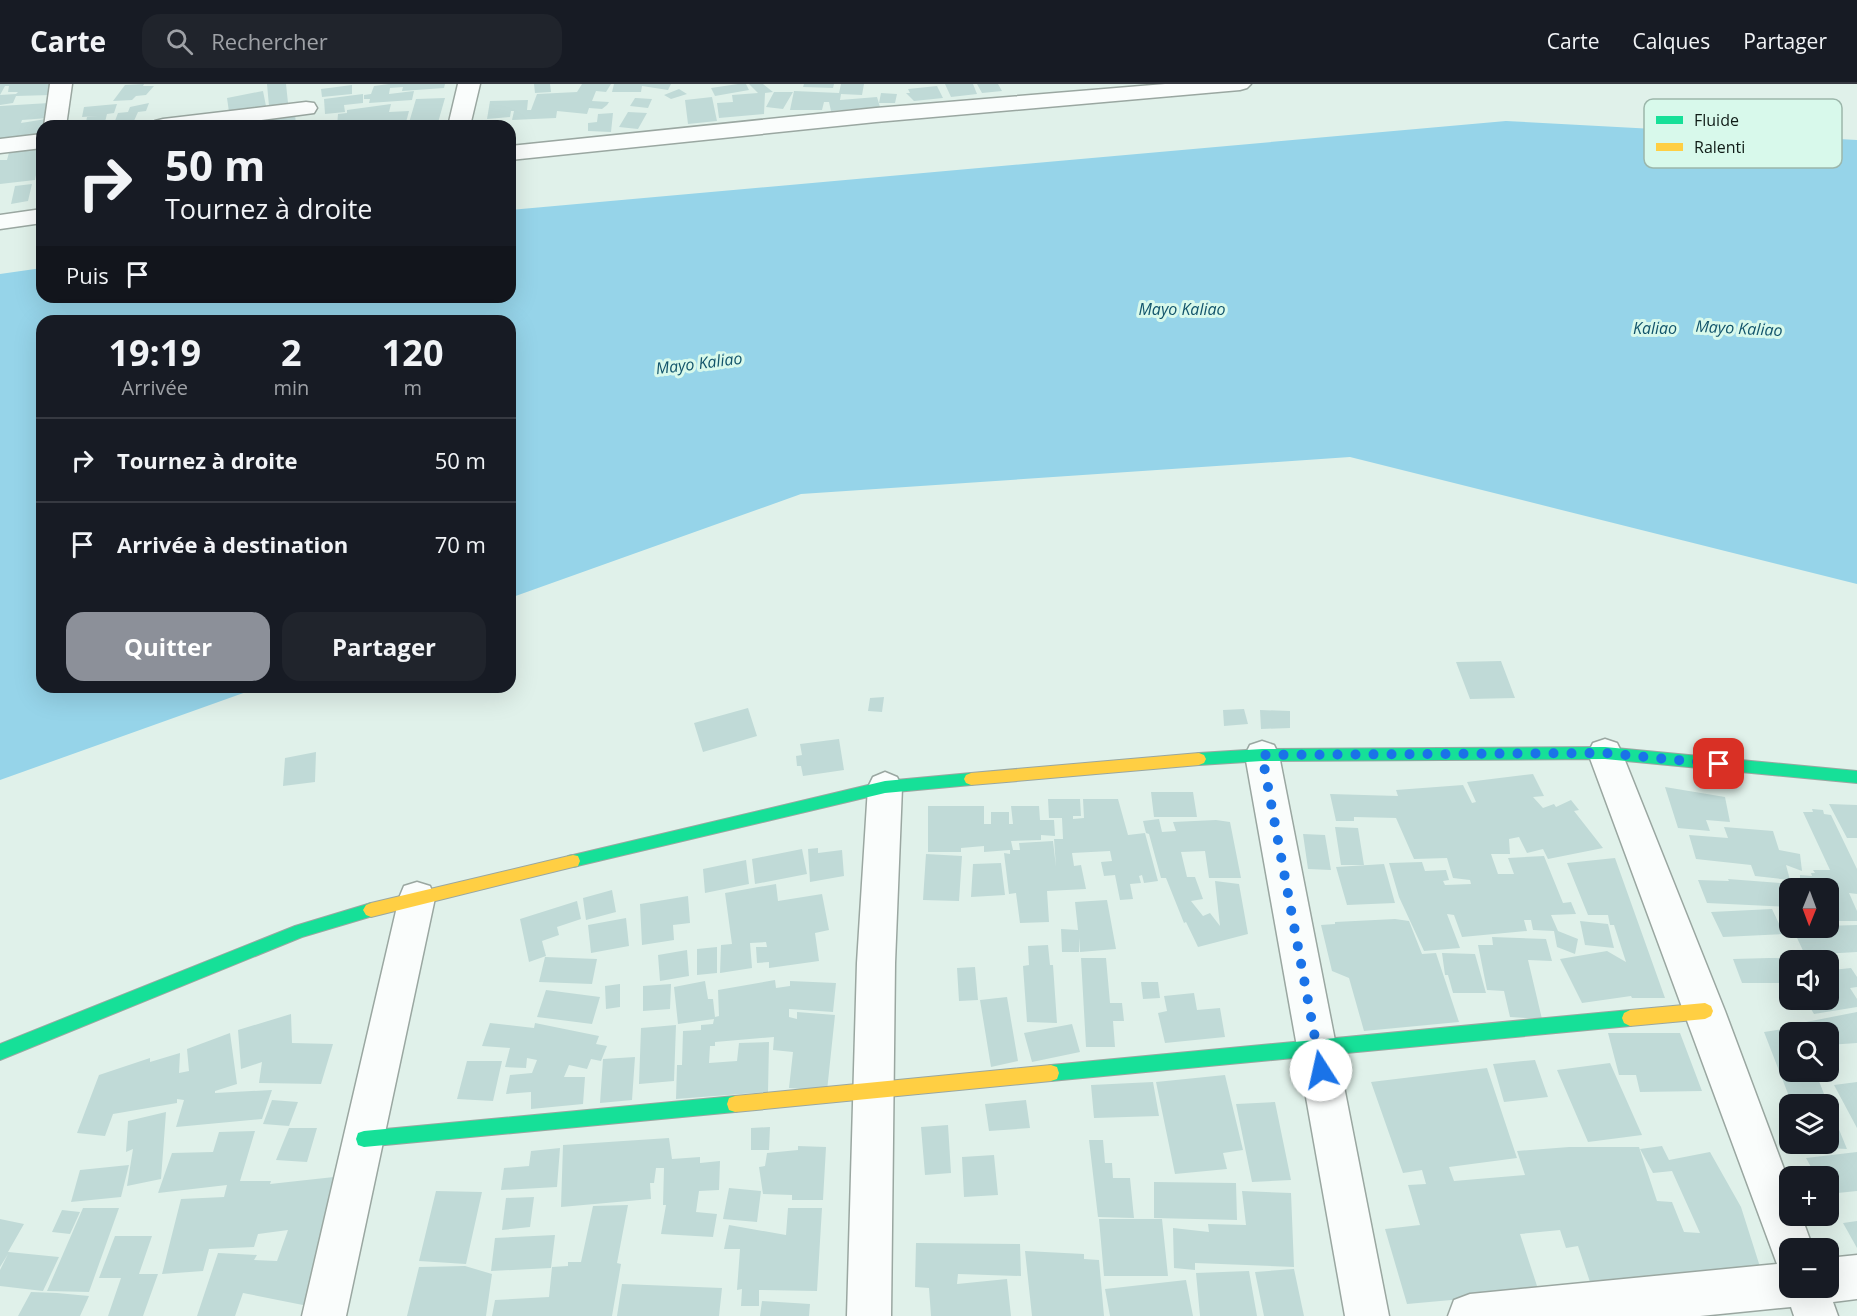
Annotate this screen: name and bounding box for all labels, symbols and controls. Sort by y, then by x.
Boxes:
search box [142,14,562,68]
text: Carte [30,22,106,60]
icon: search [163,25,196,58]
text: Rechercher [211,26,328,56]
text: Carte [1547,27,1599,55]
text: Calques [1632,27,1710,55]
text: Partager [1743,27,1827,55]
legend [1644,99,1842,168]
text: Fluide [1694,109,1739,131]
text: 50 m [165,136,265,193]
text: Ralenti [1694,136,1745,158]
icon: right [66,144,144,222]
text: Tournez à droite [165,190,373,227]
icon: arrive [121,258,154,291]
text: Puis [66,260,109,290]
water label: Mayo Kaliao [1138,298,1226,320]
water label: Mayo Kaliao [1695,315,1783,341]
water label: Kaliao [1633,317,1677,339]
text: 19:19 [108,328,201,377]
text: 2 [281,328,302,377]
text: 120 [382,328,444,377]
water label: Mayo Kaliao [654,347,744,379]
text: Arrivée [121,374,188,401]
text: min [273,374,309,401]
text: m [403,374,422,401]
icon: right [66,444,99,477]
text: Tournez à droite [117,445,298,475]
text: 50 m [435,445,486,475]
icon: arrive [66,528,99,561]
text: Arrivée à destination [117,529,348,559]
text: 70 m [435,529,486,559]
button: Quitter [66,612,270,681]
button: Partager [282,612,486,681]
pin [1693,738,1744,789]
icon: arrive [1702,747,1735,780]
north arrow [1779,878,1839,938]
map controls [1779,878,1839,1298]
button: sound [1779,950,1839,1010]
button: search [1779,1022,1839,1082]
position arrow [1289,1038,1353,1102]
button: layers [1779,1094,1839,1154]
button: + [1779,1166,1839,1226]
button: − [1779,1238,1839,1298]

